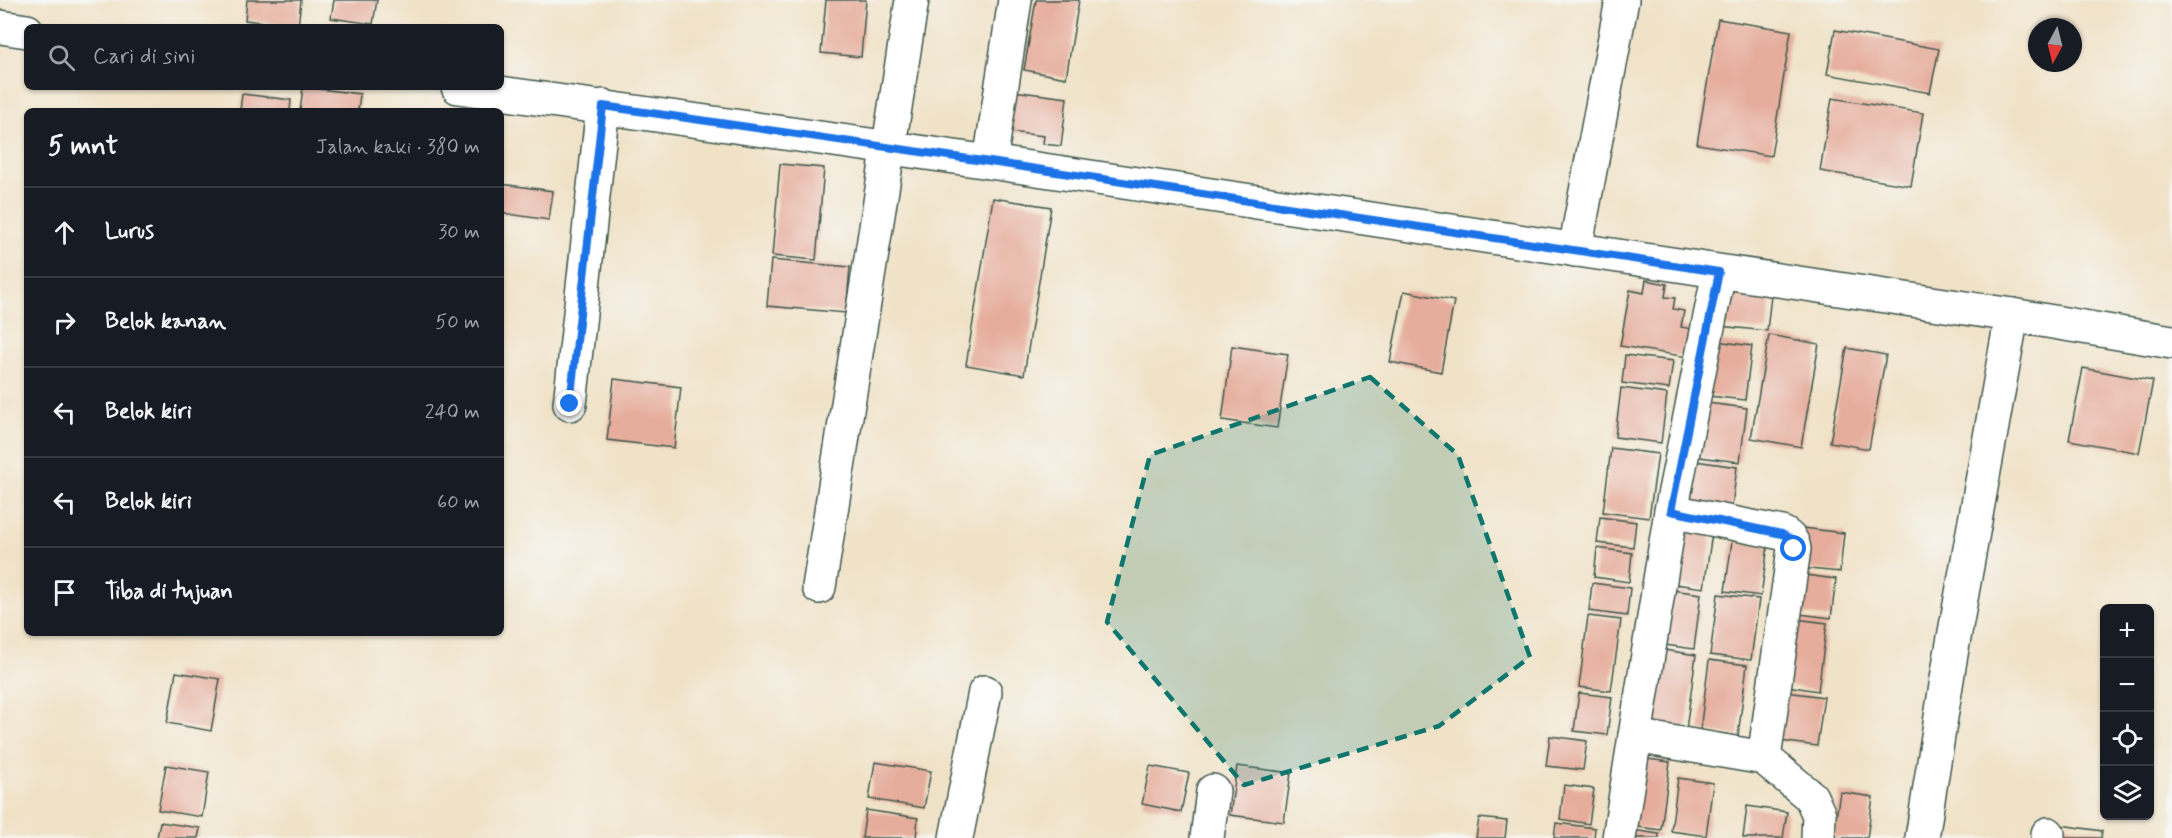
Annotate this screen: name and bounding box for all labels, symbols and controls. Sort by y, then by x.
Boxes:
north arrow [2028,18,2082,72]
search box [24,24,504,90]
icon: search [45,41,78,74]
text: Cari di sini [93,43,195,71]
text: 5 mnt [48,130,118,164]
text: Jalan kaki · 380 m [316,134,480,161]
icon: ahead [48,216,81,249]
text: Lurus [105,218,154,246]
text: 30 m [438,219,480,246]
icon: right [48,306,81,339]
text: Belok kanan [105,308,226,336]
text: 50 m [435,309,480,336]
route end [556,390,582,416]
icon: left [48,396,81,429]
text: Belok kiri [105,398,192,426]
text: 240 m [425,399,480,426]
icon: left [48,486,81,519]
text: Belok kiri [105,488,192,516]
text: 60 m [437,489,480,516]
route start [1780,535,1806,561]
icon: arrive [48,576,81,609]
text: Tiba di tujuan [105,578,233,606]
map controls [2100,604,2154,820]
button: + [2100,604,2154,658]
button: − [2100,658,2154,712]
button: locate [2100,712,2154,766]
button: layers [2100,766,2154,820]

